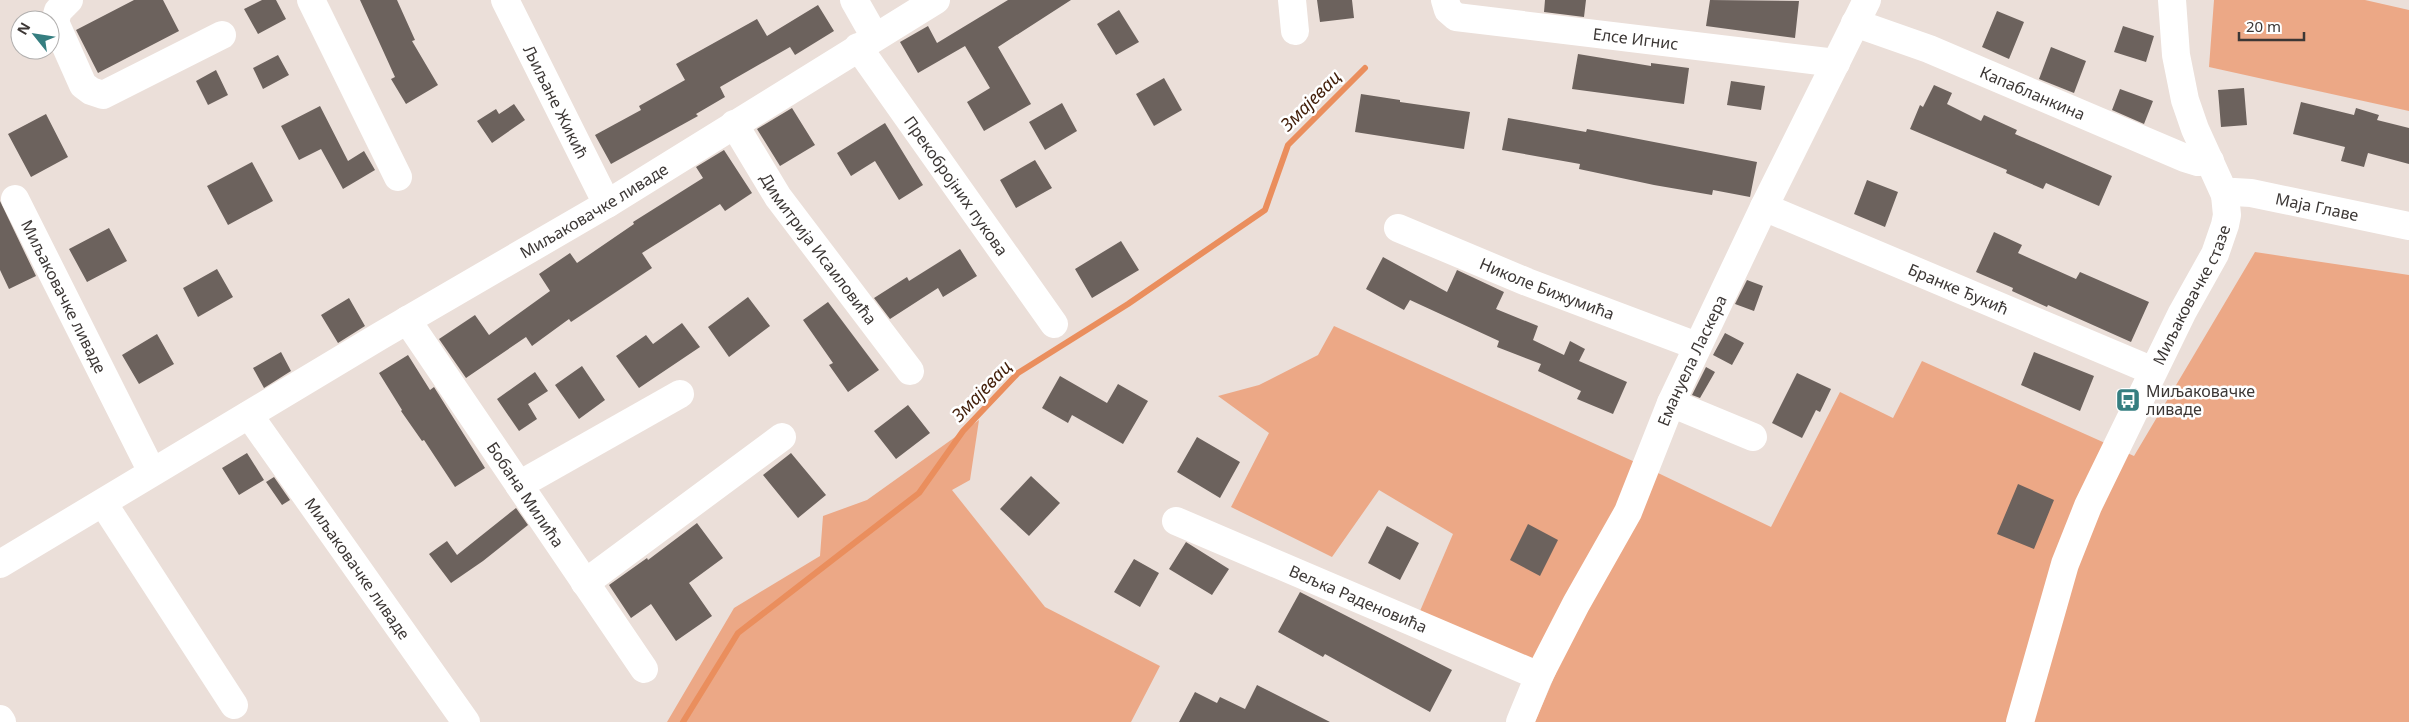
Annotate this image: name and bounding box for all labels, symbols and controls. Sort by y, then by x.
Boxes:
north arrow [10,10,60,60]
scale bar [2239,10,2304,42]
text: 20 m [2246,16,2281,36]
text: N [12,19,34,38]
street label: Елсе Игнис [1592,23,1680,55]
street label: Љиљане Жикић [518,41,594,162]
street label: Капабланкина [1977,61,2089,125]
water label: Змајевац [1274,65,1346,136]
street label: Прекобројних пукова [899,111,1013,260]
street label: Миљаковачке ливаде [516,158,672,263]
street label: Димитрија Исаиловића [755,169,882,329]
street label: Маја Главе [2273,187,2361,226]
street label: Миљаковачке ливаде [16,216,112,377]
street label: Миљаковачке стазе [2147,222,2235,369]
street label: Николе Бижумића [1476,252,1618,325]
street label: Бранке Ђукић [1905,258,2012,320]
street label: Емануела Ласкера [1652,291,1732,429]
water label: Змајевац [945,355,1016,427]
place label: Миљаковачке ливаде [2146,380,2255,420]
bus stop icon: Миљаковачке ливаде [2115,387,2141,413]
street label: Бобана Милића [482,437,569,552]
street label: Миљаковачке ливаде [300,493,415,644]
street label: Вељка Раденовића [1286,560,1430,638]

